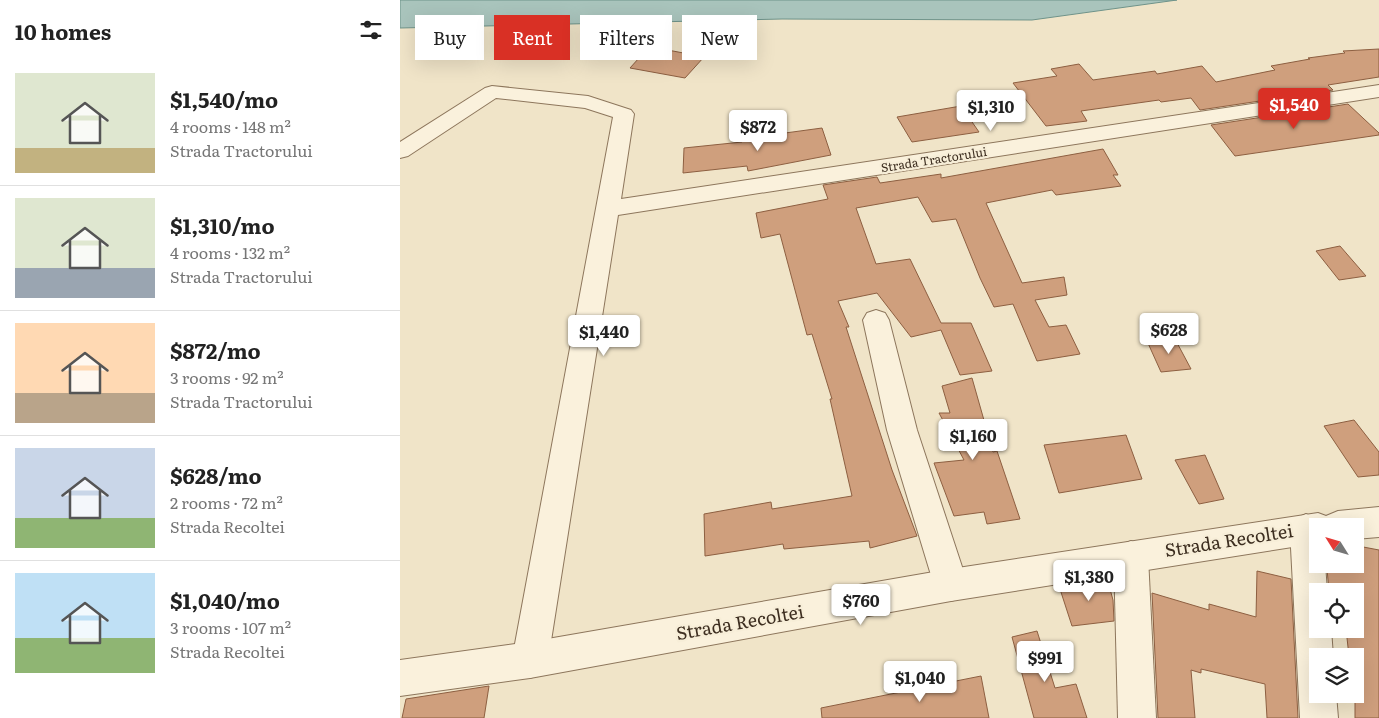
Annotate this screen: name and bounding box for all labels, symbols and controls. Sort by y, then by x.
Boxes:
text: 10 homes [15,15,111,46]
chip: Buy [415,15,484,60]
chip: Rent [494,15,570,60]
chip: Filters [580,15,672,60]
chip: New [682,15,757,60]
icon: filters [357,16,385,44]
text: $1,540/mo [170,83,278,114]
pin: $1,540 [1253,88,1335,130]
pin: $1,310 [950,90,1032,132]
text: $1,540 [1269,92,1319,116]
icon: home [55,93,115,153]
text: $1,310 [968,94,1014,118]
pin: $872 [728,110,788,152]
text: 4 rooms · 148 m² [170,114,291,138]
text: $872 [740,114,776,138]
text: Strada Tractorului [170,138,313,162]
street label: Strada Tractorului [880,142,988,176]
text: $1,310/mo [170,209,275,240]
icon: home [55,218,115,278]
text: 4 rooms · 132 m² [170,240,290,264]
text: Strada Tractorului [170,264,313,288]
pin: $628 [1139,312,1199,355]
pin: $1,440 [563,314,645,357]
text: $628 [1151,317,1187,341]
text: $1,440 [579,319,629,343]
text: $872/mo [170,334,261,365]
icon: home [55,343,115,403]
text: 3 rooms · 92 m² [170,365,284,389]
text: Strada Tractorului [170,389,313,413]
pin: $1,160 [932,418,1014,461]
text: $1,160 [949,423,997,447]
text: $628/mo [170,459,262,490]
icon: home [55,468,115,528]
text: 2 rooms · 72 m² [170,490,283,514]
text: Strada Recoltei [170,514,285,538]
street label: Strada Recoltei [1163,516,1295,563]
north arrow [1309,518,1364,572]
map controls [1309,518,1364,703]
pin: $1,380 [1048,560,1130,602]
text: $1,380 [1064,564,1114,588]
button: locate [1309,583,1364,638]
text: $1,040/mo [170,584,280,615]
pin: $760 [831,584,891,626]
text: $760 [842,588,880,612]
icon: home [55,593,115,653]
street label: Strada Recoltei [674,597,806,646]
text: 3 rooms · 107 m² [170,615,291,639]
text: Strada Recoltei [170,639,285,663]
pin: $991 [1015,640,1075,683]
text: $991 [1028,645,1062,669]
button: layers [1309,648,1364,703]
pin: $1,040 [879,660,961,703]
text: $1,040 [895,665,945,689]

